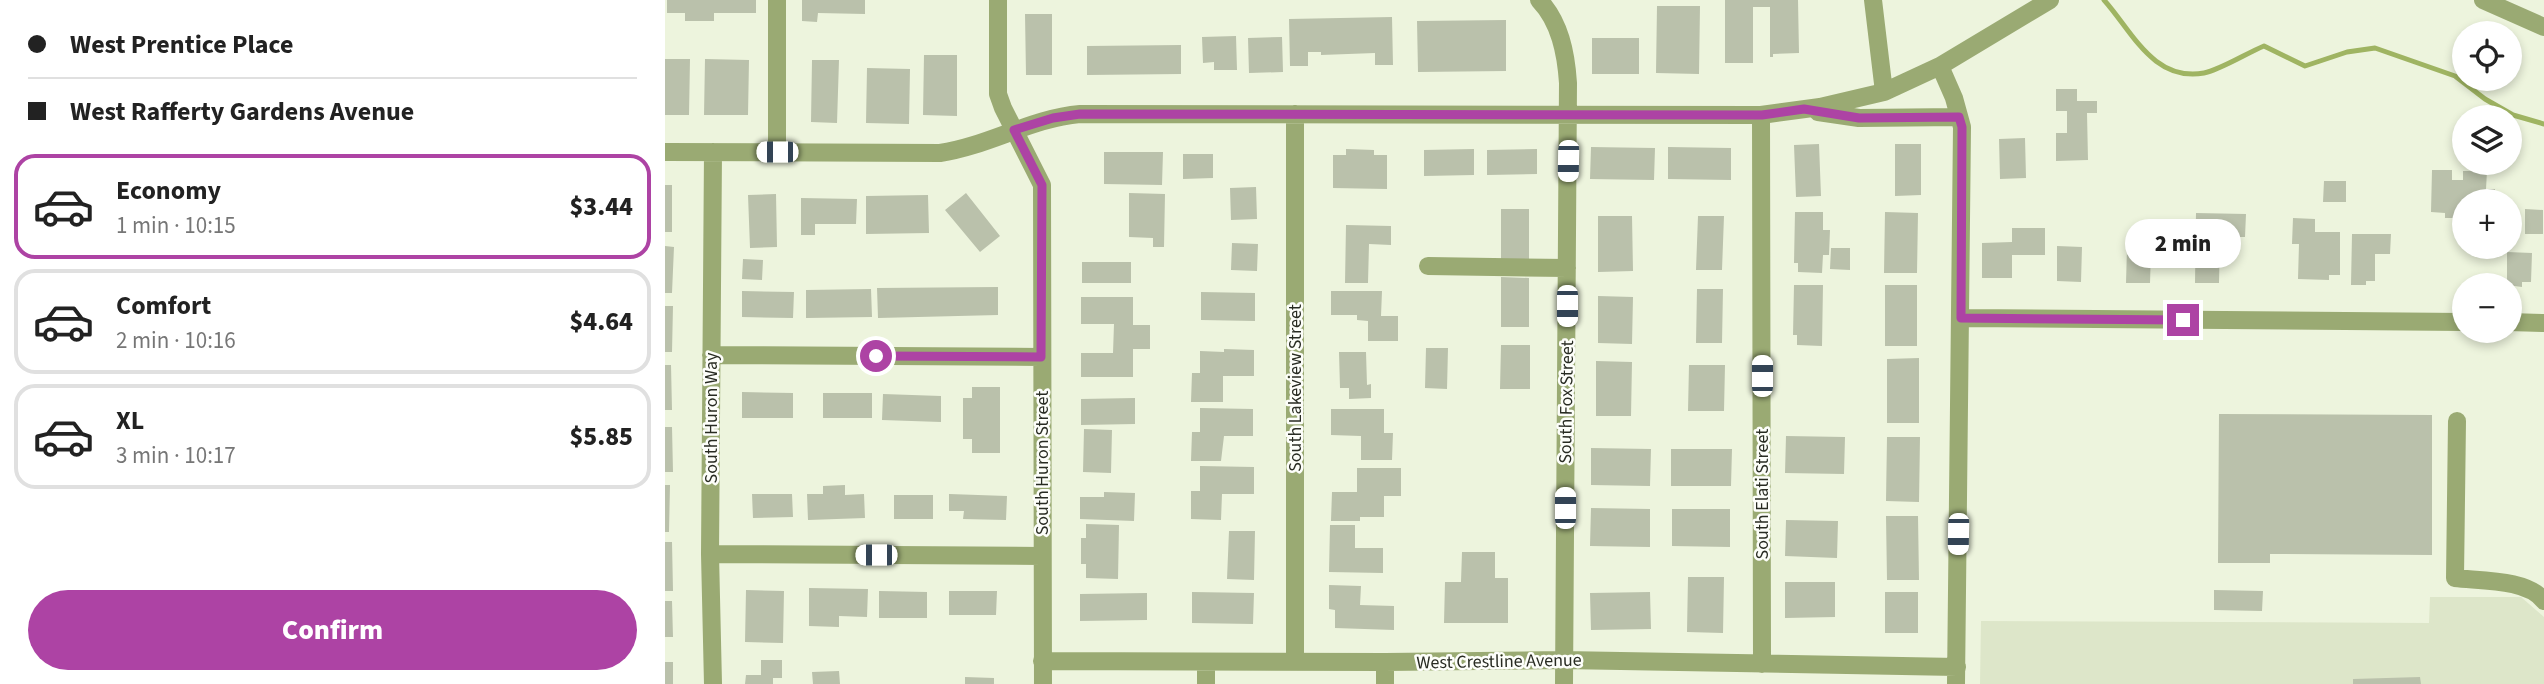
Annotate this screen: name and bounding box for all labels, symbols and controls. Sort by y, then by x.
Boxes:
map controls [2452,21,2522,343]
button: locate [2452,21,2522,91]
text: West Prentice Place [70,26,294,63]
text: West Rafferty Gardens Avenue [70,93,414,130]
button: layers [2452,105,2522,175]
car [1558,140,1579,182]
car [757,142,799,163]
text: Economy [116,172,221,209]
icon: car [32,175,95,238]
text: $3.44 [569,188,633,225]
button: + [2452,189,2522,259]
text: 1 min · 10:15 [116,209,236,242]
callout: 2 min [2125,218,2241,268]
text: 2 min [2155,227,2211,260]
button: − [2452,273,2522,343]
car [1557,285,1578,327]
text: Comfort [116,287,211,324]
icon: car [32,290,95,353]
text: $4.64 [569,303,633,340]
street label: South Lakeview Street [1283,304,1308,472]
route end [2167,304,2199,336]
text: 2 min · 10:16 [116,324,236,357]
route start [860,340,892,372]
street label: South Fox Street [1553,340,1580,464]
street label: South Huron Way [699,352,724,483]
car [1752,355,1773,397]
street label: South Huron Street [1030,391,1055,535]
text: XL [116,402,144,439]
icon: car [32,405,95,468]
text: $5.85 [569,418,633,455]
street label: South Elati Street [1750,429,1775,559]
text: 3 min · 10:17 [116,439,236,472]
car [1555,487,1576,529]
car [1948,513,1969,555]
car [856,545,898,566]
button: Confirm [28,590,637,670]
street label: West Crestline Avenue [1416,648,1582,675]

